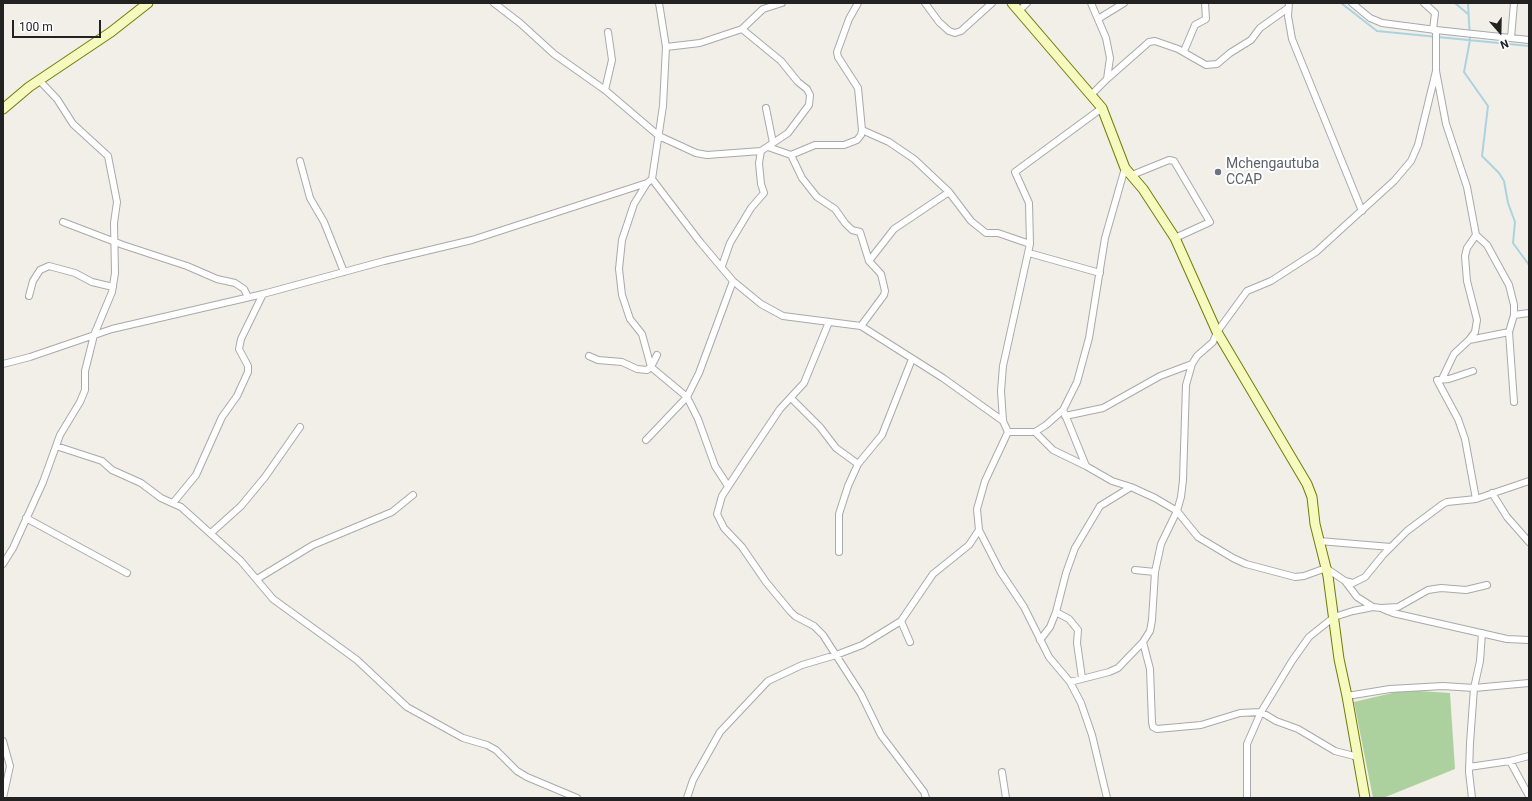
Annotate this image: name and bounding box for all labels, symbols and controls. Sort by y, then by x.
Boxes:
scale bar [14,12,103,38]
north arrow [1480,12,1520,52]
text: 100 m [19,20,53,34]
text: N [1498,36,1510,51]
place label: Mchengautuba CCAP [1226,156,1319,188]
marker: Mchengautuba CCAP [1213,167,1223,177]

